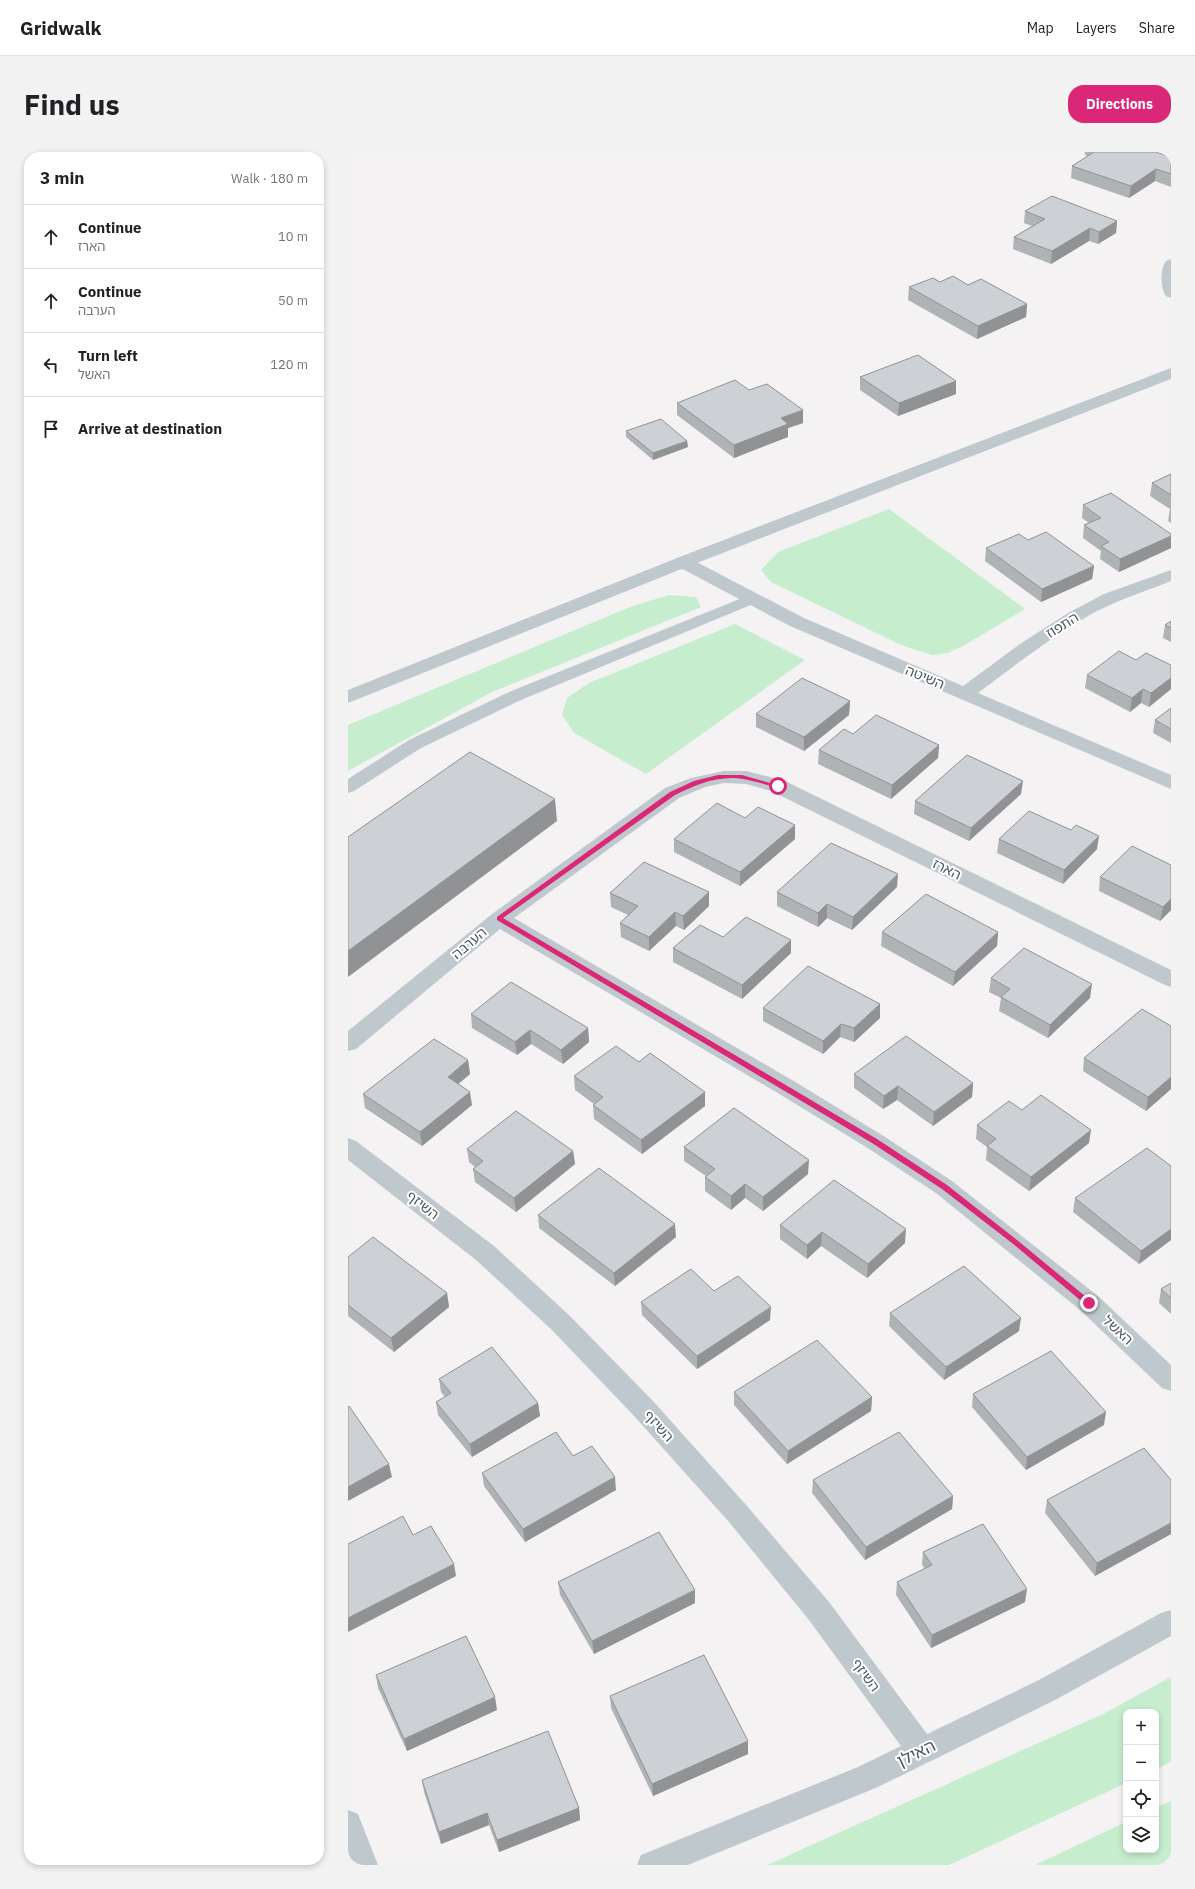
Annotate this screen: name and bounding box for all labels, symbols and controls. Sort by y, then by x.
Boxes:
text: Gridwalk [20,16,102,40]
text: Map [1027,19,1054,37]
text: Layers [1076,19,1117,37]
text: Share [1139,19,1175,37]
button: Directions [1068,85,1171,123]
text: Find us [24,86,120,123]
text: 3 min [40,167,84,189]
text: Walk · 180 m [231,170,308,187]
text: Continue [78,218,142,237]
icon: ahead [40,226,62,248]
text: 10 m [278,228,308,245]
text: הארז [78,238,105,255]
text: Continue [78,282,142,301]
icon: ahead [40,290,62,312]
text: 50 m [278,292,308,309]
text: הערבה [78,302,116,319]
text: Turn left [78,346,138,365]
icon: left [40,354,62,376]
text: 120 m [270,356,308,373]
text: האשל [78,366,110,383]
icon: arrive [40,418,62,440]
text: Arrive at destination [78,419,222,438]
street label: התפוז [1042,608,1082,642]
street label: השיטה [903,661,947,693]
route start [769,777,787,795]
street label: הארז [930,854,964,884]
street label: הערבה [448,923,490,963]
street label: השיזף [403,1187,443,1223]
route end [1080,1294,1098,1312]
street label: האשל [1099,1312,1137,1348]
street label: השיזף [640,1406,678,1446]
street label: השיזף [848,1655,884,1695]
map controls [1123,1709,1159,1853]
button: + [1123,1709,1159,1745]
street label: האילן [893,1734,939,1772]
button: − [1123,1745,1159,1781]
button: locate [1123,1781,1159,1817]
button: layers [1123,1817,1159,1853]

